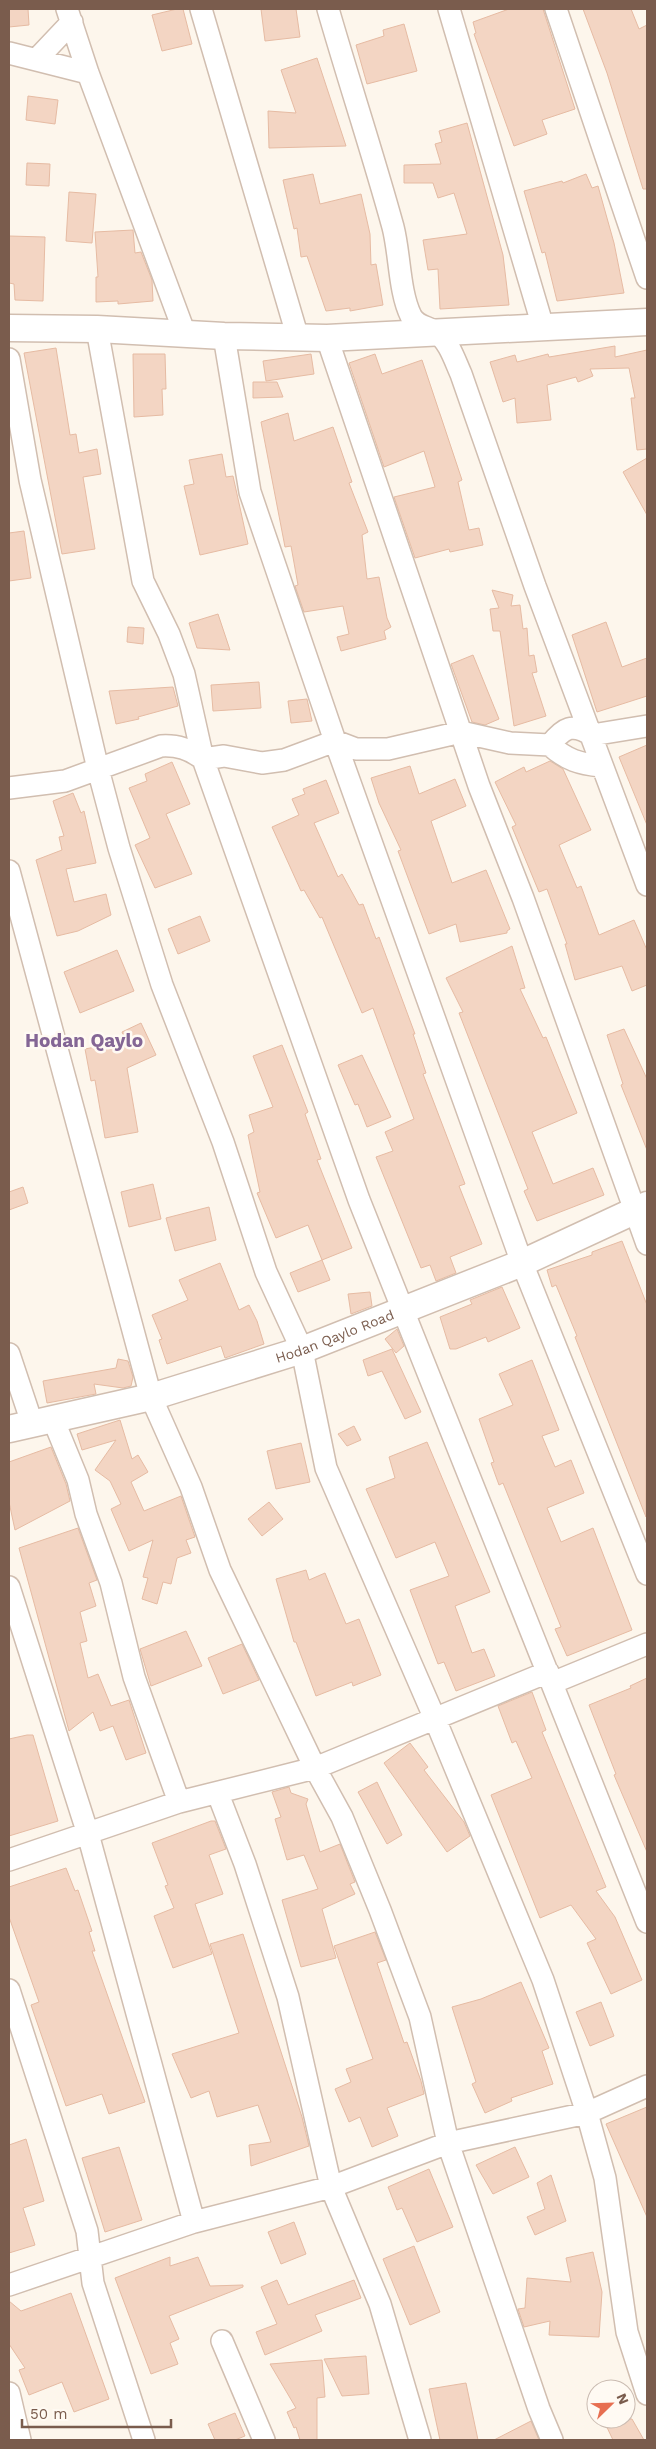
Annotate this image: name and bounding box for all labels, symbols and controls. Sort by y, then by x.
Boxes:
district label: Hodan Qaylo [25,1029,143,1052]
street label: Hodan Qaylo Road [273,1306,396,1366]
north arrow [586,2379,636,2429]
text: N [614,2391,632,2407]
scale bar [22,2396,171,2428]
text: 50 m [30,2405,67,2423]

